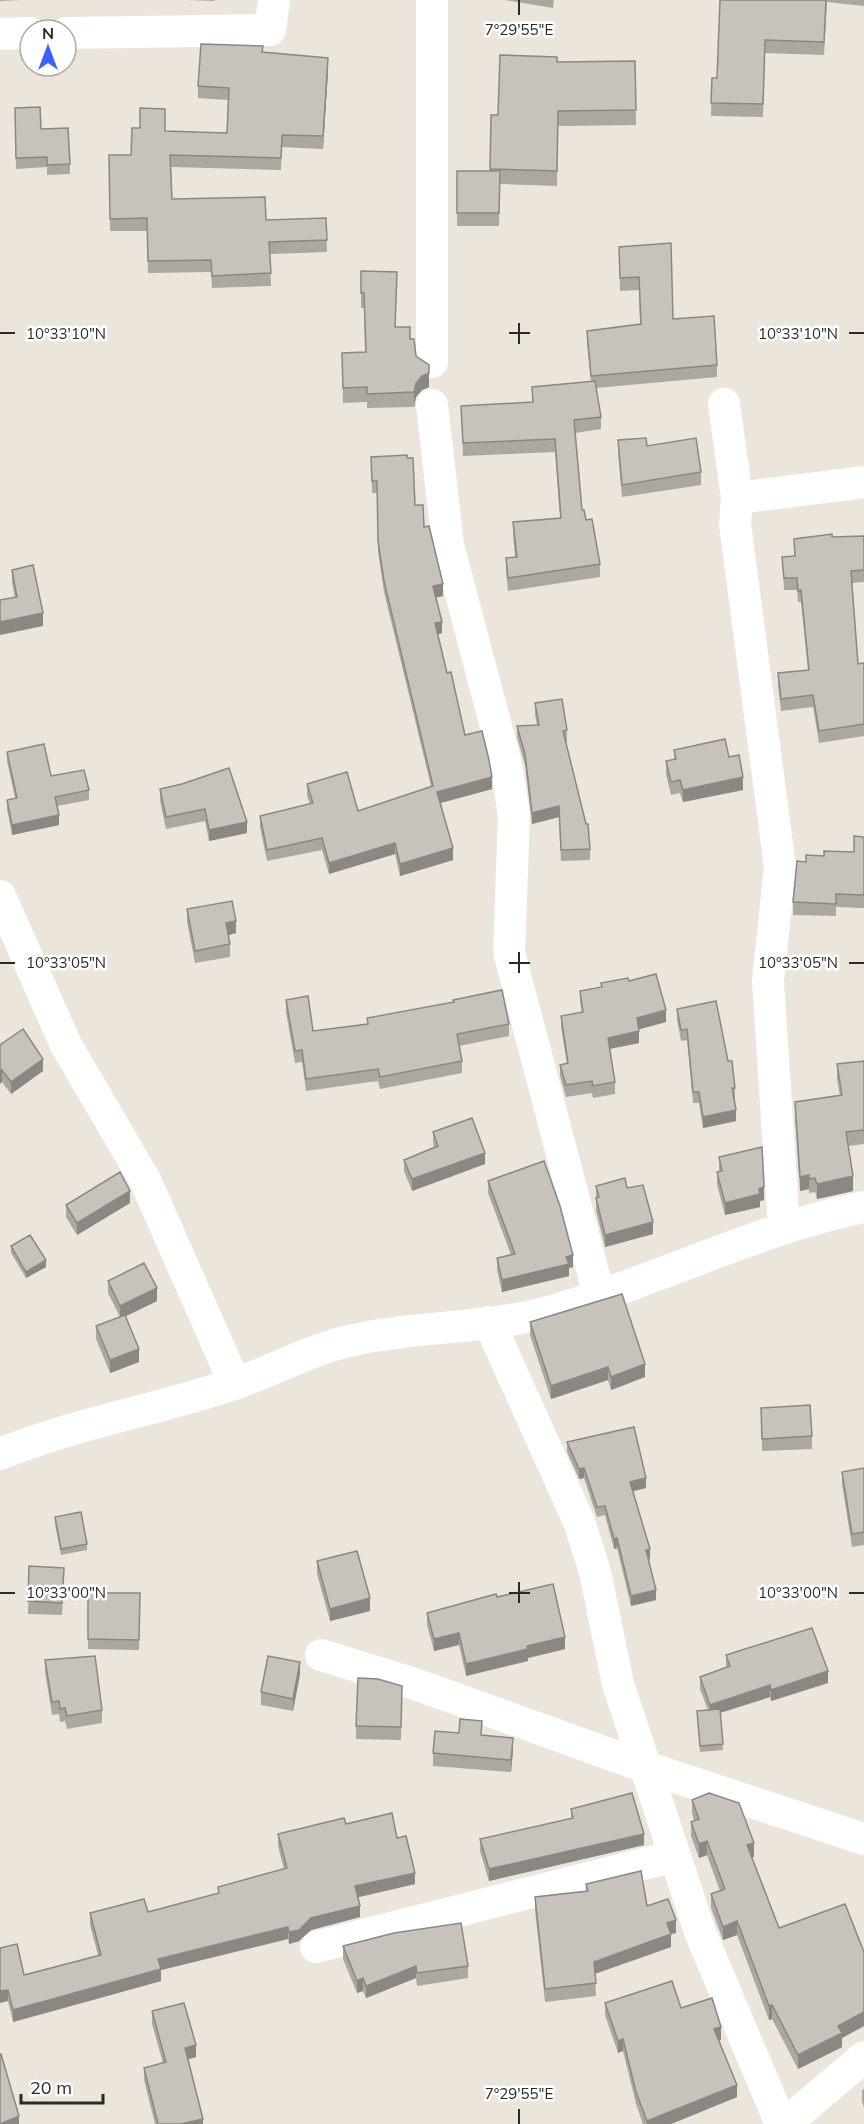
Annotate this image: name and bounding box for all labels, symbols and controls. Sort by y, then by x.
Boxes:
north arrow [18,18,78,78]
text: 7°29'55"E [485,20,553,39]
text: N [42,23,54,43]
text: 10°33'10"N [26,324,106,343]
text: 10°33'10"N [758,324,838,343]
text: 10°33'05"N [26,953,106,972]
text: 10°33'05"N [758,953,838,972]
text: 10°33'00"N [26,1583,106,1602]
text: 10°33'00"N [758,1583,838,1602]
scale bar [21,2067,104,2105]
text: 20 m [30,2076,72,2099]
text: 7°29'55"E [485,2084,553,2103]

